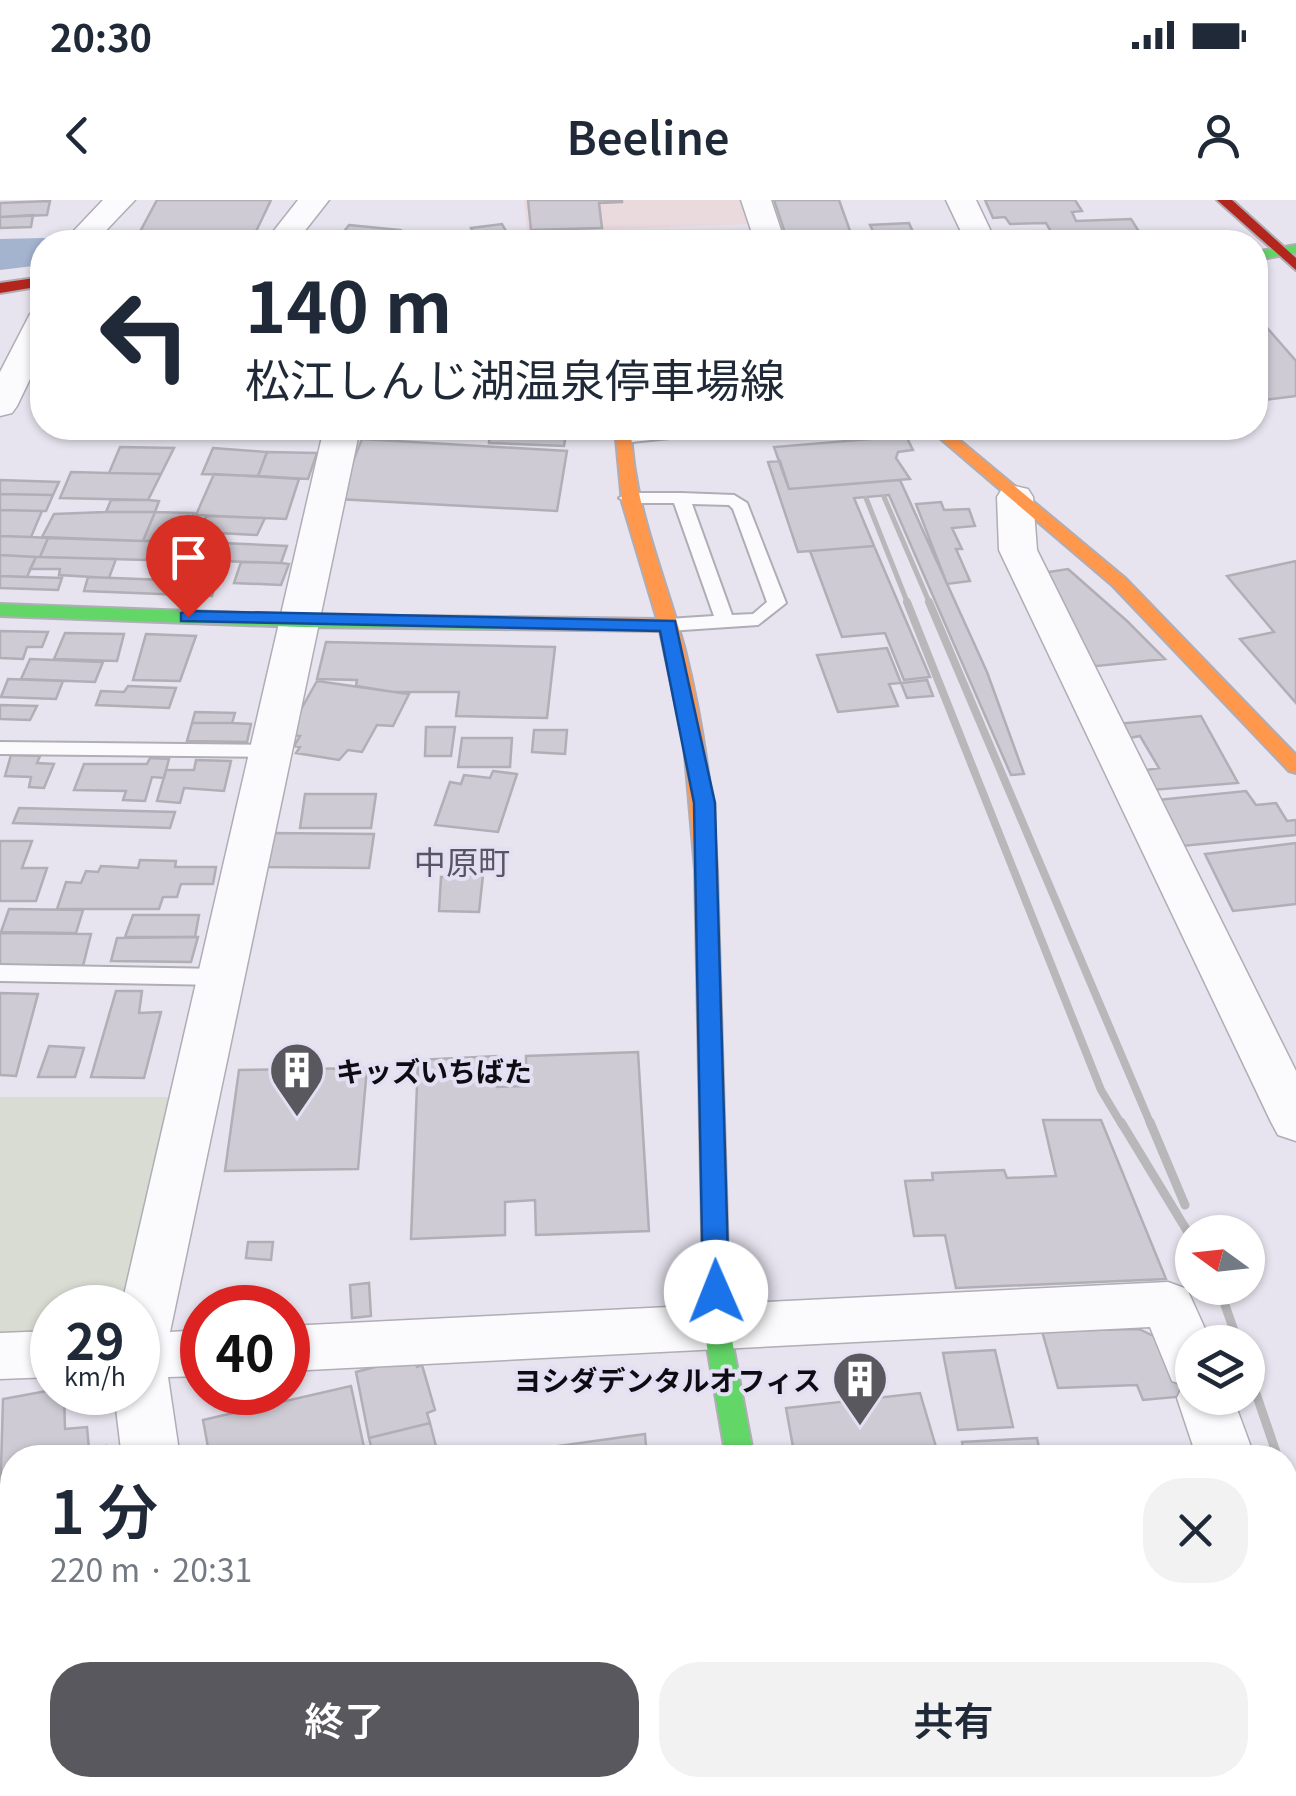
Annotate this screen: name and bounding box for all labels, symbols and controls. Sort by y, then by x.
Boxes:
text: 20:30 [50,8,152,63]
text: Beeline [566,103,730,168]
icon: back [50,108,105,163]
icon: person [1191,108,1246,163]
text: 140 m [245,252,452,353]
icon: left [80,270,210,400]
text: 松江しんじ湖温泉停車場線 [245,345,785,410]
pin [146,515,231,618]
icon: arrive [161,530,216,585]
district label: 中原町 [414,837,510,883]
building icon: キッズいちばた [267,1040,327,1119]
place label: キッズいちばた [336,1050,532,1090]
north arrow [1175,1215,1265,1305]
map controls [1175,1215,1265,1415]
position arrow [664,1240,768,1344]
speed limit sign: 40 [180,1285,310,1415]
text: 29 [66,1302,125,1374]
button: layers [1175,1325,1265,1415]
building icon: ヨシダデンタルオフィス [830,1349,890,1428]
text: km/h [64,1357,126,1393]
place label: ヨシダデンタルオフィス [514,1359,821,1399]
text: 1 分 [50,1464,158,1551]
button: close [1143,1478,1248,1583]
text: 220 m · 20:31 [50,1545,252,1591]
button: 終了 [50,1662,639,1777]
button: 共有 [659,1662,1248,1777]

